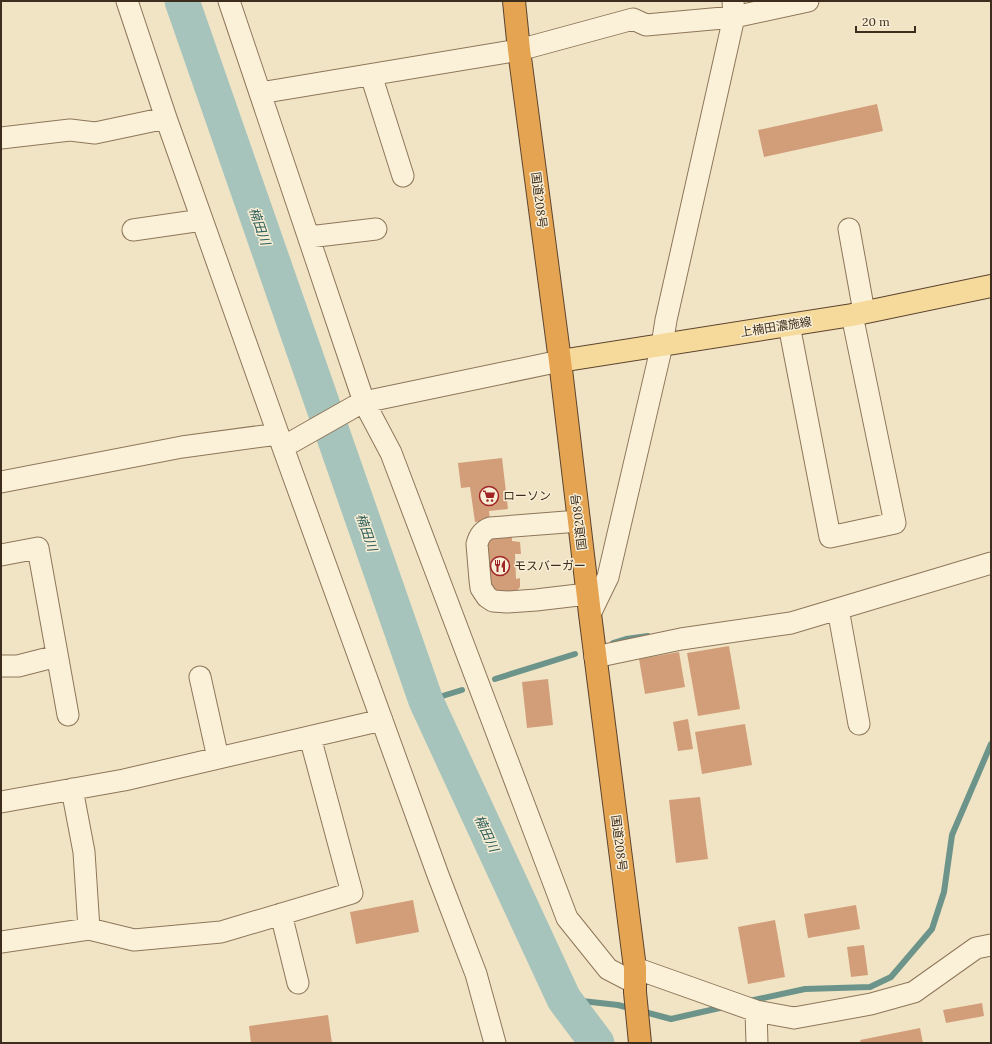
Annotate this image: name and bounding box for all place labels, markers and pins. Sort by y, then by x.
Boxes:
supermarket icon: ローソン [478,485,500,507]
place label: ローソン [503,488,551,503]
restaurant icon: モスバーガー [489,555,511,577]
place label: モスバーガー [514,558,586,573]

